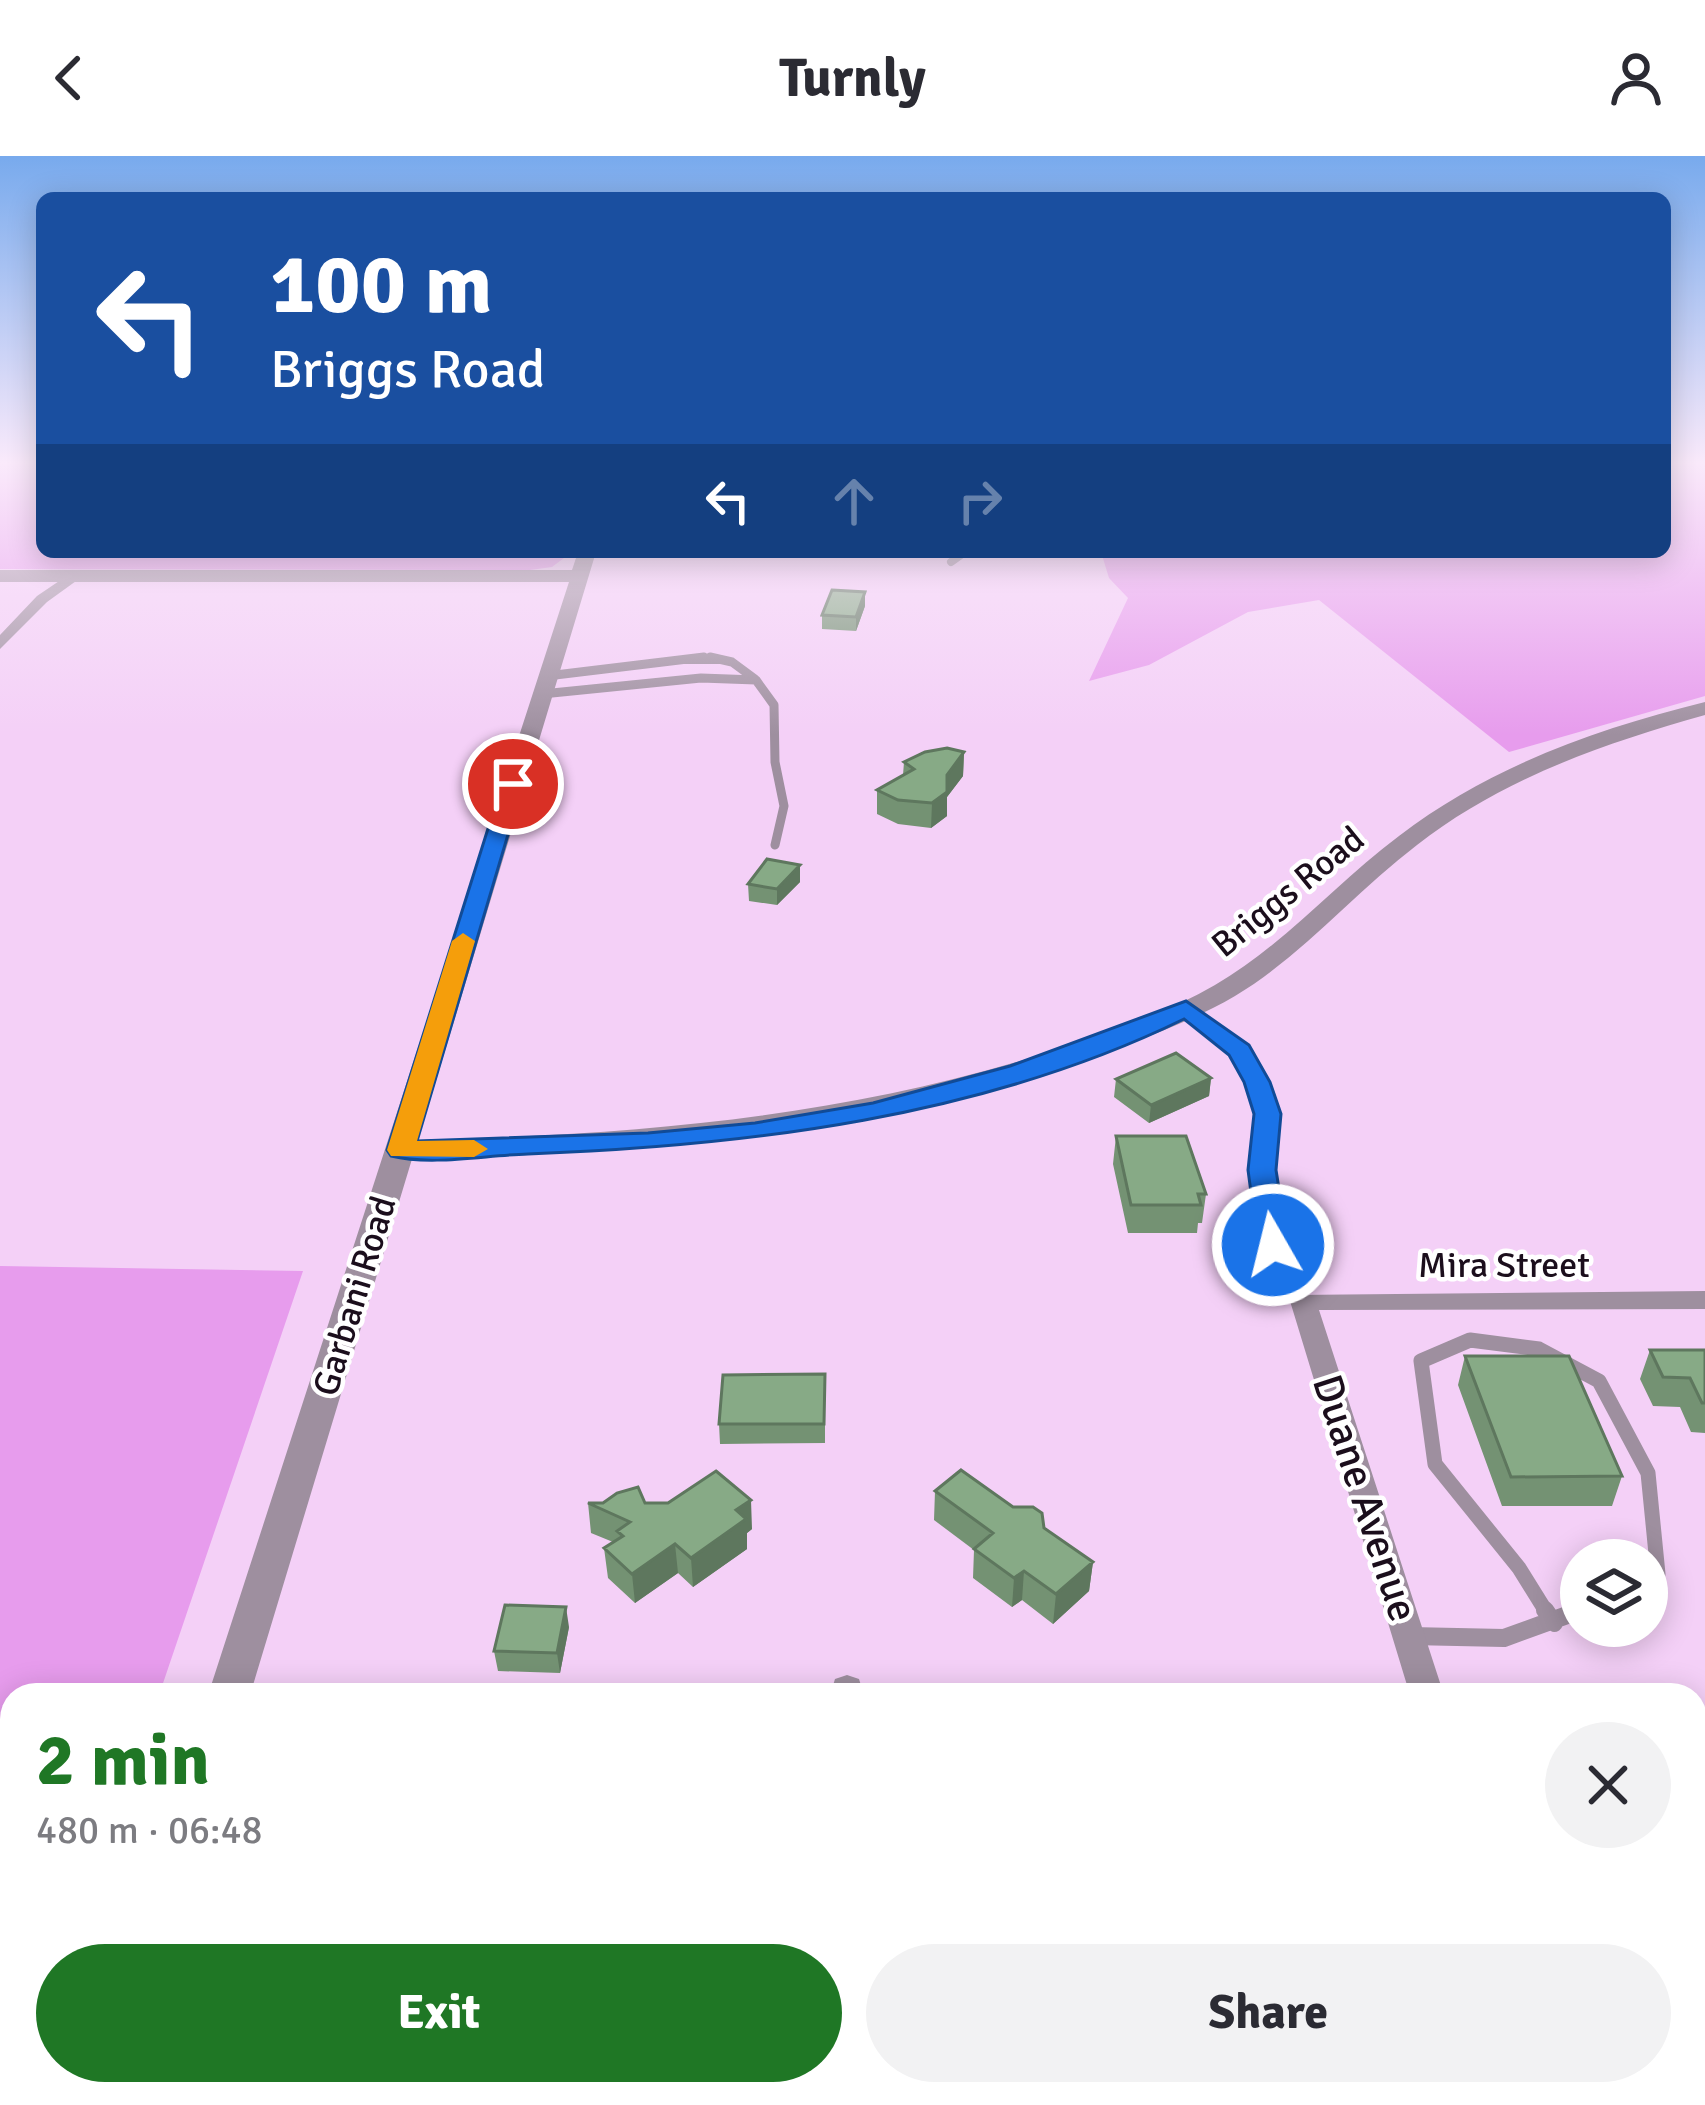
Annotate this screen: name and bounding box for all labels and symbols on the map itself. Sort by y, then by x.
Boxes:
pin [462,733,564,835]
street label: Briggs Road [1202,817,1374,967]
position arrow [1210,1182,1336,1308]
street label: Garbani Road [303,1191,407,1401]
street label: Mira Street [1418,1243,1590,1288]
street label: Duane Avenue [1301,1368,1429,1628]

